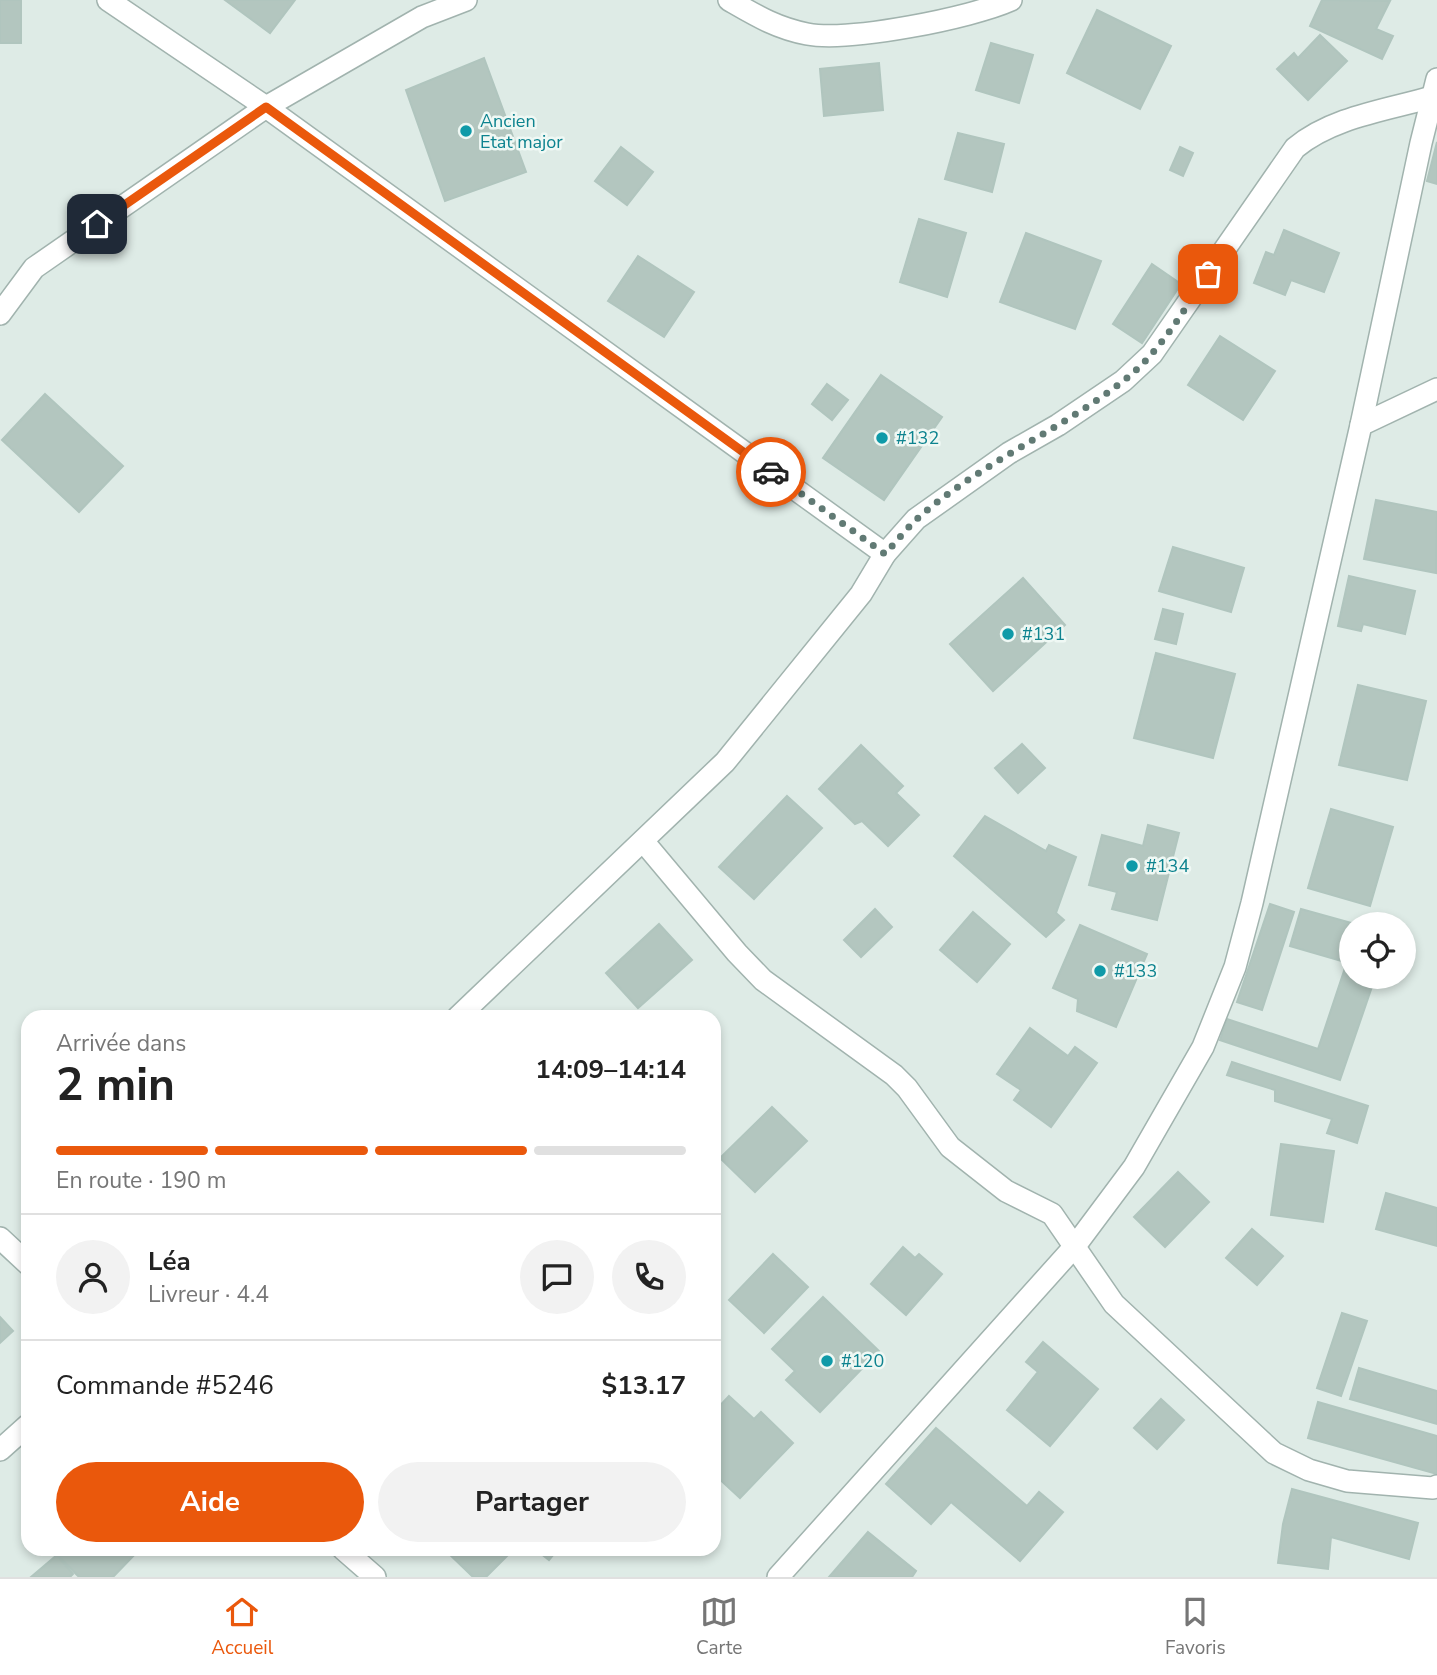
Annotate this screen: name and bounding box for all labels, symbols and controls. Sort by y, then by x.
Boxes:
place label: Ancien Etat major [480,109,563,154]
marker: Ancien Etat major [458,123,474,139]
pin [67,194,127,254]
icon: home [78,205,116,243]
pin [1178,244,1238,304]
icon: bag [1189,255,1227,293]
place label: #132 [896,426,939,450]
marker: #132 [874,430,890,446]
courier [736,437,806,507]
icon: car [752,453,790,491]
place label: #131 [1022,622,1065,646]
marker: #131 [1000,626,1016,642]
place label: #134 [1146,854,1189,878]
marker: #134 [1124,858,1140,874]
map controls [1339,912,1416,989]
button: locate [1339,912,1416,989]
place label: #133 [1114,959,1157,983]
marker: #133 [1092,963,1108,979]
text: Arrivée dans [56,1028,186,1059]
text: 14:09–14:14 [535,1052,686,1087]
text: 2 min [56,1053,175,1116]
text: En route · 190 m [56,1165,226,1196]
button: person [56,1240,130,1314]
button: chat [520,1240,594,1314]
button: phone [612,1240,686,1314]
text: Léa [148,1244,191,1279]
text: Livreur · 4.4 [148,1279,269,1310]
place label: #120 [841,1349,884,1373]
marker: #120 [819,1353,835,1369]
text: Commande #5246 [56,1368,274,1403]
text: $13.17 [602,1368,686,1403]
button: Aide [56,1462,364,1542]
button: Partager [378,1462,686,1542]
tab: Accueil [211,1593,273,1661]
tab: Carte [696,1593,742,1661]
tab: Favoris [1165,1593,1226,1661]

